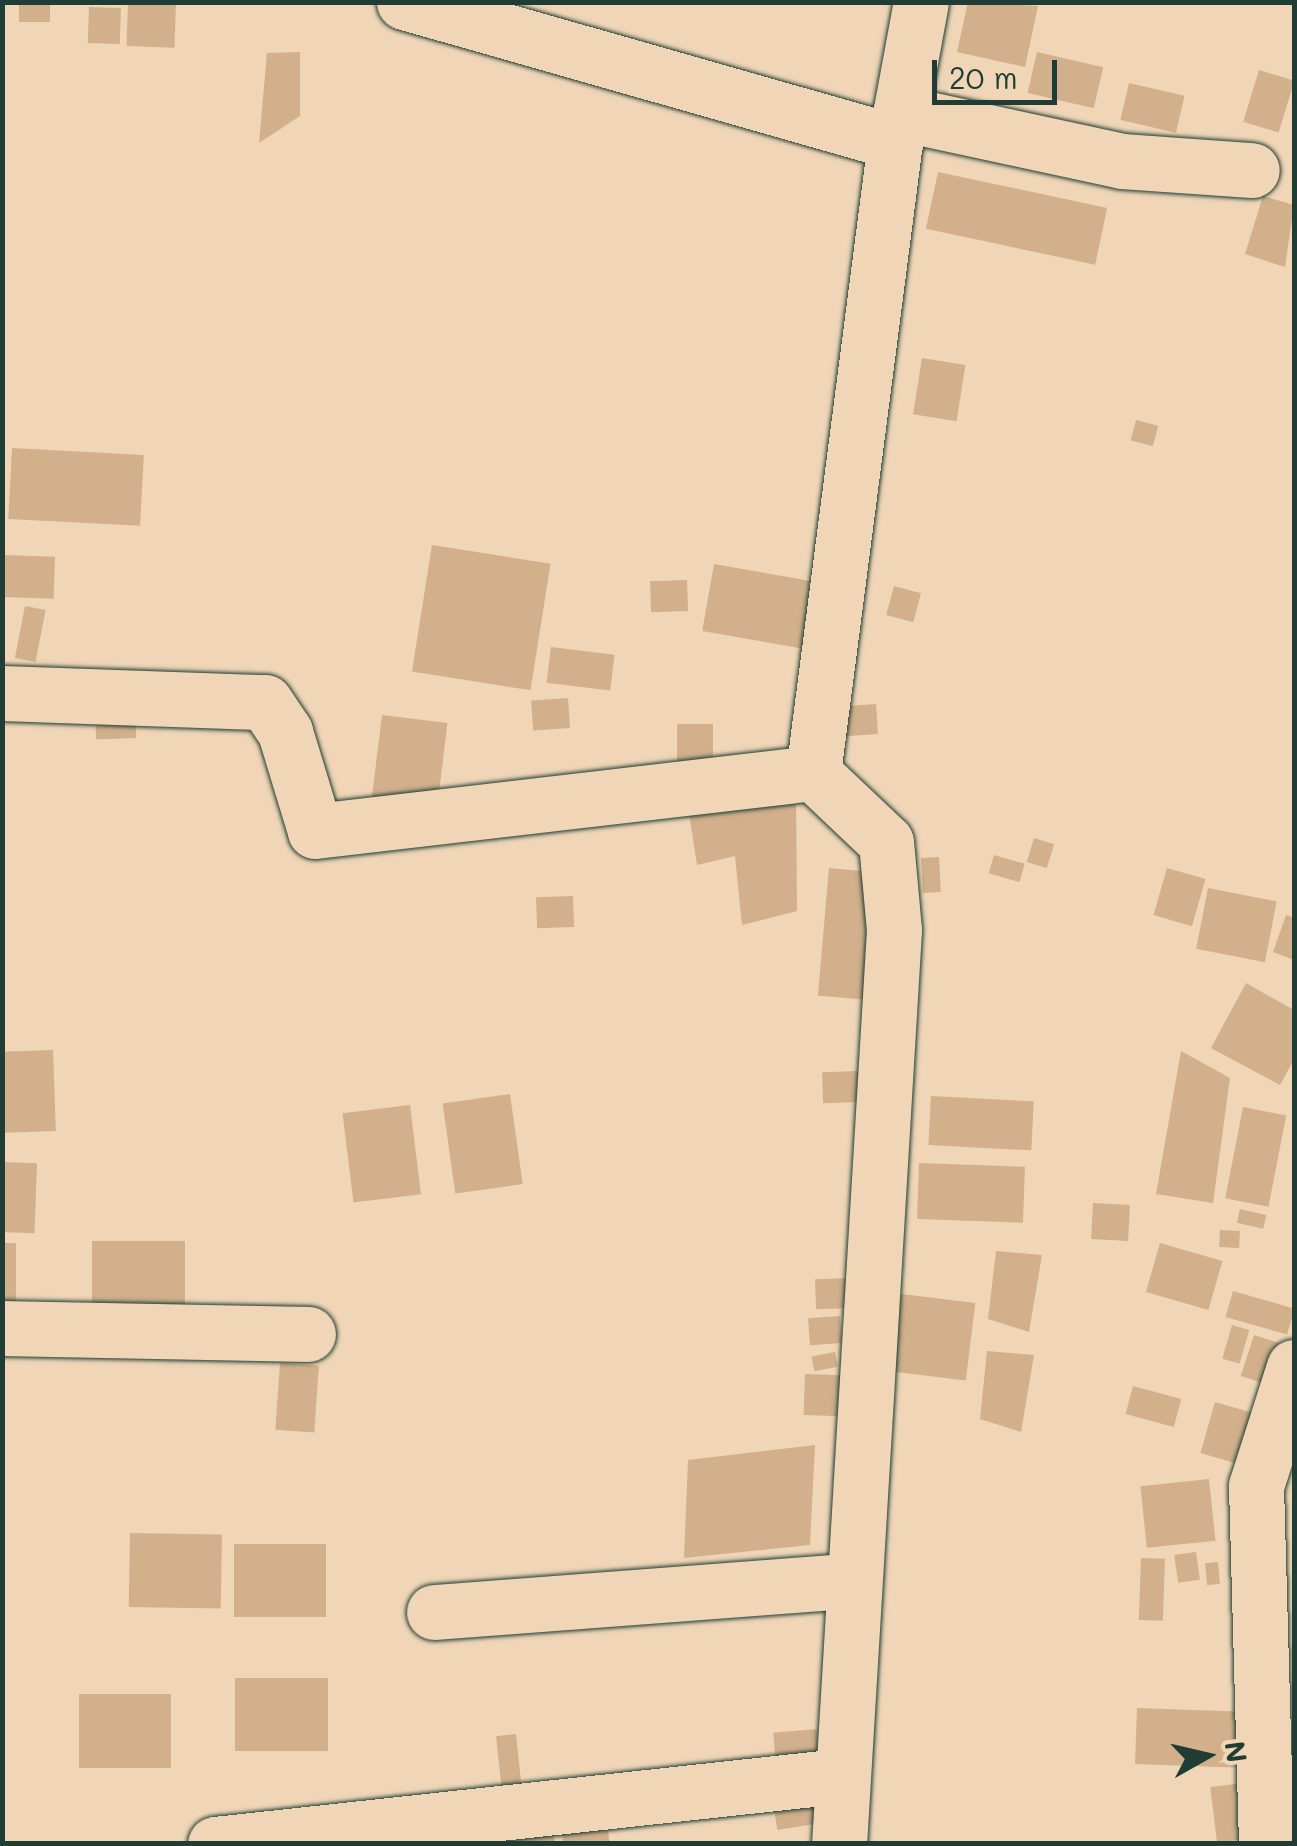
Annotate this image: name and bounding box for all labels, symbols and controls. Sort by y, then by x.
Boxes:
scale bar [937,40,1062,102]
text: 20 m [949,57,1018,97]
north arrow [1157,1706,1257,1806]
text: N [1217,1739,1256,1765]

